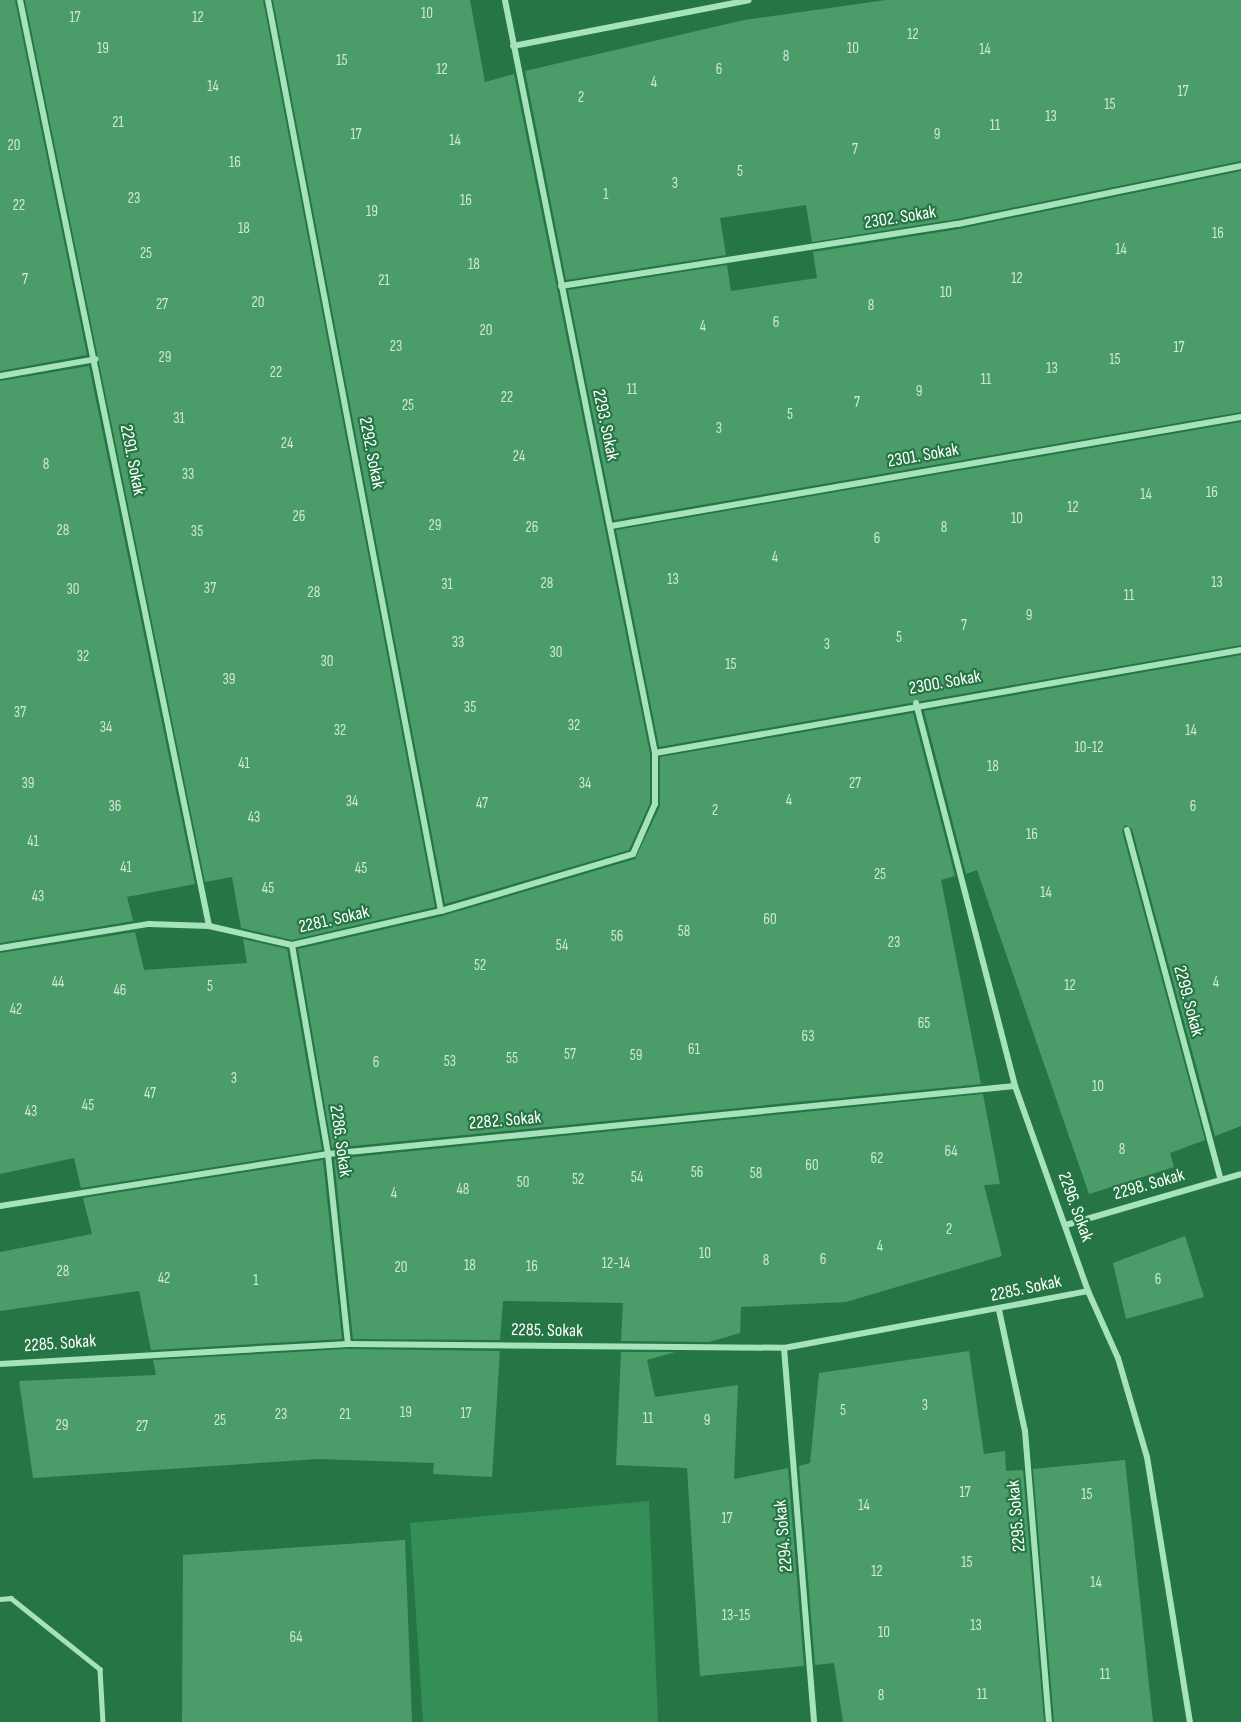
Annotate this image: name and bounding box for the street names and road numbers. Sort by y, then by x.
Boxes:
street label: 2302. Sokak [862,202,938,234]
street label: 2293. Sokak [587,387,623,463]
street label: 2292. Sokak [353,415,389,491]
street label: 2291. Sokak [115,423,149,497]
street label: 2301. Sokak [886,439,960,473]
street label: 2300. Sokak [907,666,983,700]
street label: 2281. Sokak [297,901,371,939]
street label: 2299. Sokak [1168,963,1208,1039]
street label: 2286. Sokak [324,1104,356,1178]
street label: 2282. Sokak [468,1107,542,1135]
street label: 2298. Sokak [1111,1165,1187,1205]
street label: 2296. Sokak [1052,1169,1098,1245]
street label: 2285. Sokak [989,1271,1063,1307]
street label: 2285. Sokak [511,1320,583,1342]
street label: 2285. Sokak [23,1331,97,1357]
street label: 2295. Sokak [1003,1479,1031,1553]
street label: 2294. Sokak [770,1499,798,1573]

